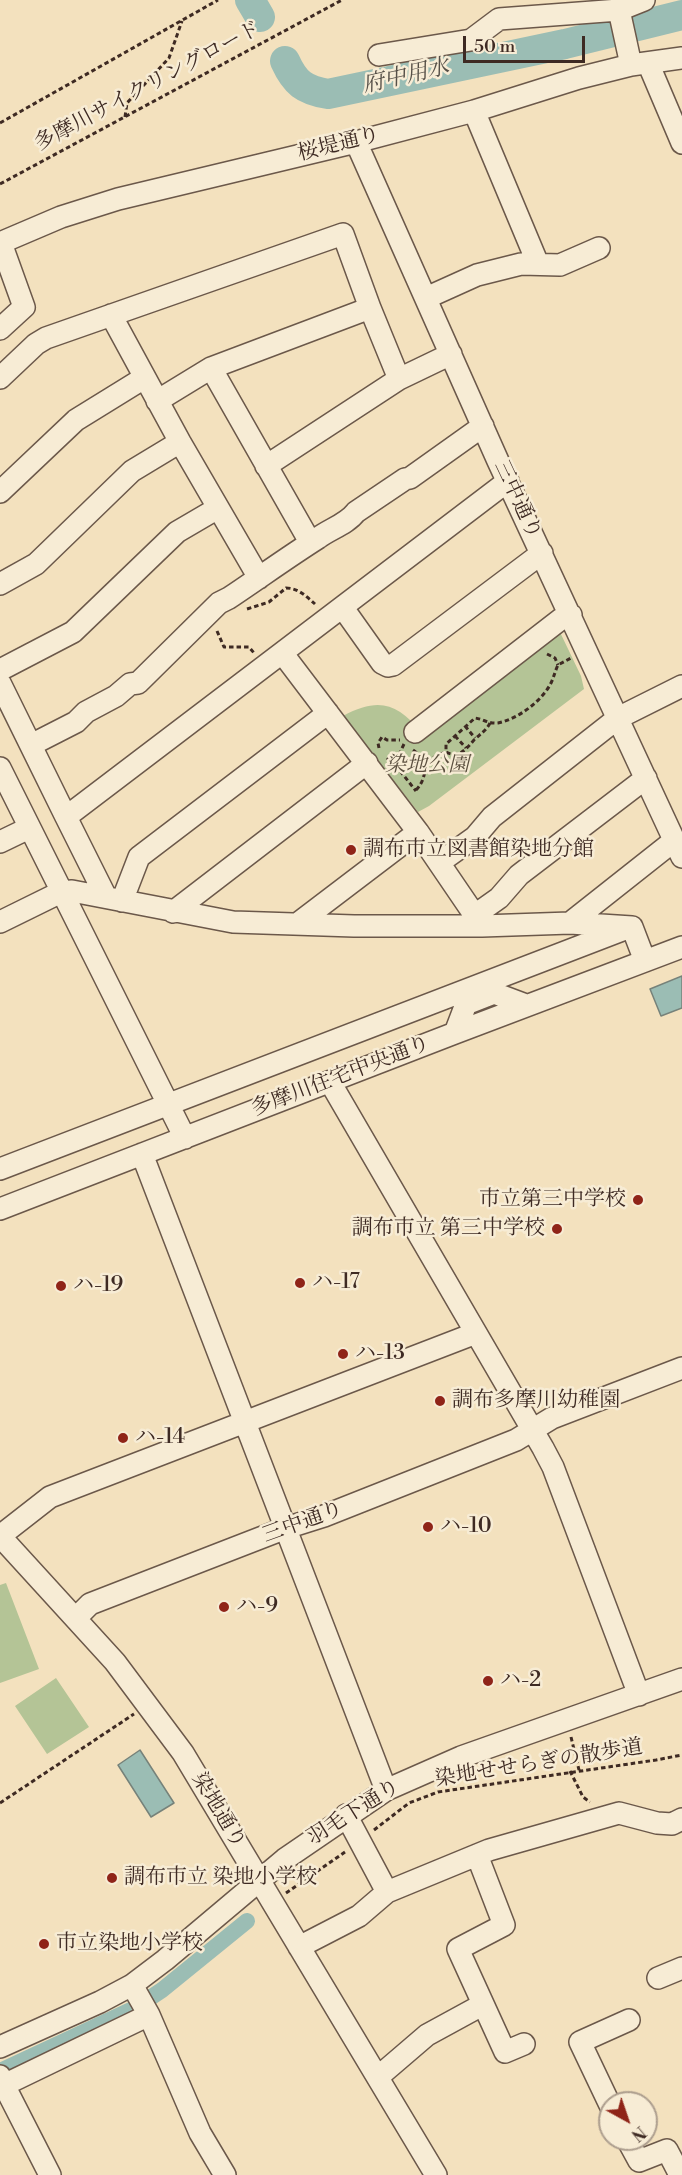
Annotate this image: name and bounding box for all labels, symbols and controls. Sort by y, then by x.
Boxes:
street label: 多摩川サイクリングロード [31,17,265,157]
scale bar [466,24,588,62]
text: 50 m [474,35,515,58]
water label: 府中用水 [360,54,452,100]
street label: 桜堤通り [295,123,383,167]
street label: 三中通り [488,457,546,543]
park label: 染地公園 [385,753,469,779]
place label: 調布市立図書館染地分館 [363,837,594,863]
marker: 調布市立図書館染地分館 [344,843,358,857]
street label: 多摩川住宅中央通り [248,1031,434,1123]
place label: 市立第三中学校 [479,1187,626,1213]
marker: 市立第三中学校 [631,1193,645,1207]
place label: 調布市立 第三中学校 [352,1216,545,1242]
marker: 調布市立 第三中学校 [550,1222,564,1236]
place label: ハ-17 [312,1270,360,1296]
place label: ハ-19 [73,1273,123,1299]
marker: ハ-17 [293,1276,307,1290]
marker: ハ-19 [54,1279,68,1293]
place label: ハ-13 [355,1341,405,1367]
marker: ハ-13 [336,1347,350,1361]
place label: 調布多摩川幼稚園 [452,1388,620,1414]
marker: 調布多摩川幼稚園 [433,1394,447,1408]
place label: ハ-14 [135,1425,185,1451]
marker: ハ-14 [116,1431,130,1445]
street label: 三中通り [259,1497,347,1549]
place label: ハ-10 [440,1514,492,1540]
marker: ハ-10 [421,1520,435,1534]
place label: ハ-9 [236,1594,278,1620]
marker: ハ-9 [217,1600,231,1614]
place label: ハ-2 [500,1668,541,1694]
marker: ハ-2 [481,1674,495,1688]
street label: 染地せせらぎの散歩道 [433,1735,645,1793]
street label: 染地通り [186,1769,250,1853]
street label: 羽毛下通り [303,1774,405,1852]
place label: 調布市立 染地小学校 [124,1865,317,1891]
marker: 調布市立 染地小学校 [105,1871,119,1885]
place label: 市立染地小学校 [56,1931,203,1957]
marker: 市立染地小学校 [37,1937,51,1951]
north arrow [598,2091,658,2151]
text: N [627,2122,650,2145]

